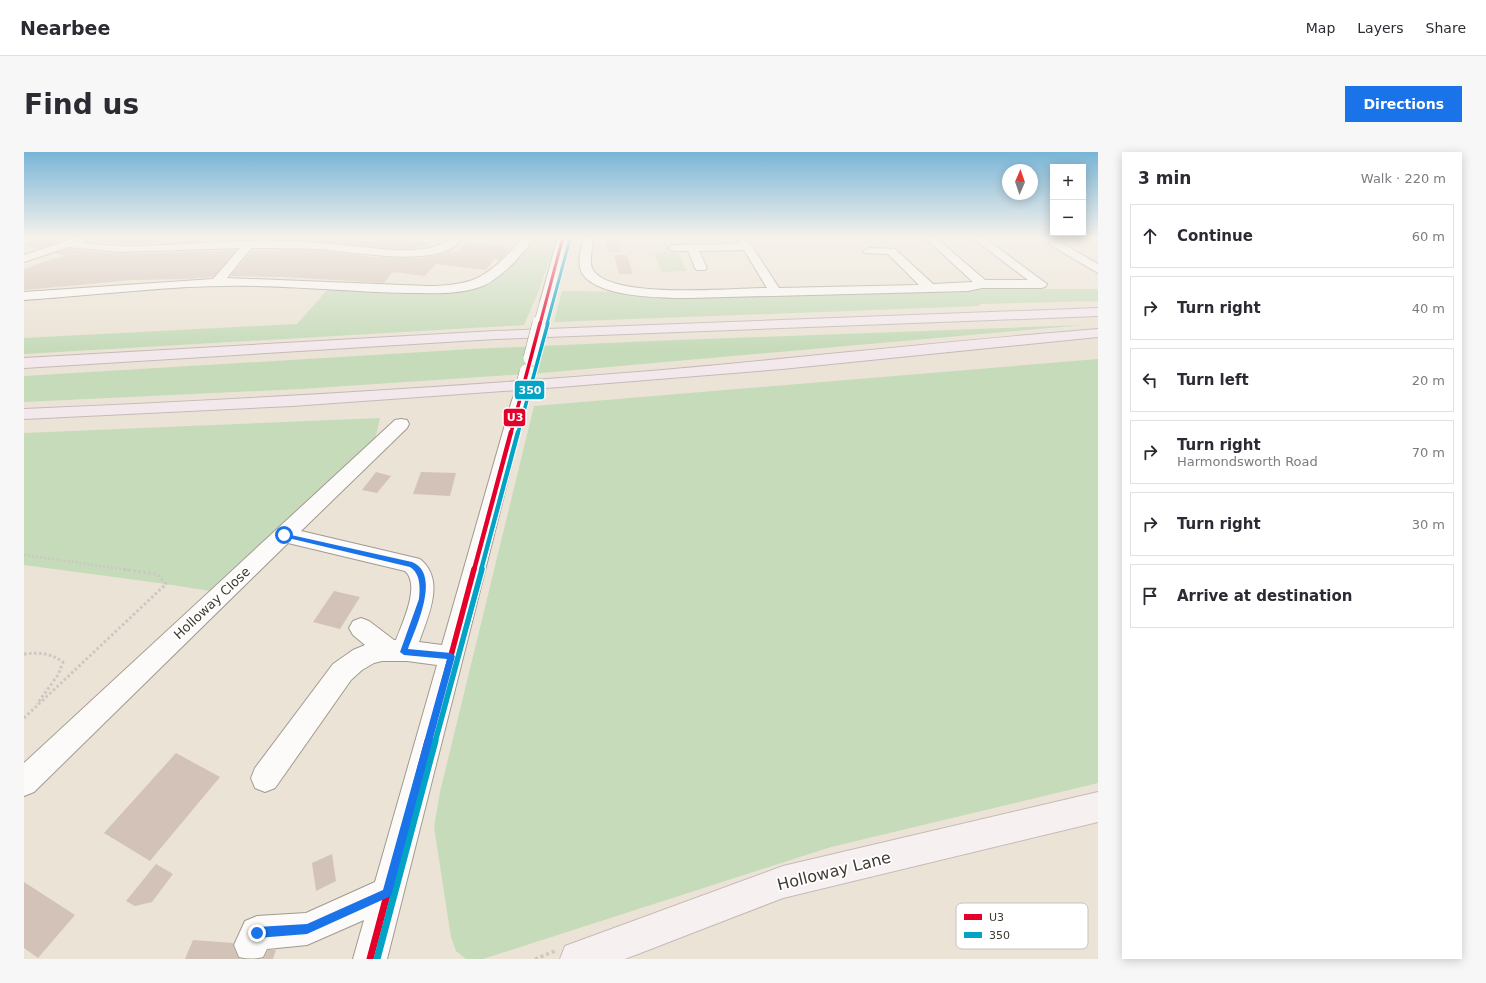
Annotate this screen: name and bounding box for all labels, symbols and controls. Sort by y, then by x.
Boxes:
text: Nearbee [20,17,110,39]
text: Map [1306,20,1335,36]
text: Layers [1357,20,1404,36]
text: Share [1426,20,1466,36]
button: Directions [1345,86,1462,122]
text: Find us [24,88,139,121]
north arrow [1002,164,1038,200]
map controls [1050,164,1086,236]
button: + [1050,164,1086,200]
text: 3 min [1138,168,1191,188]
text: Walk · 220 m [1361,171,1446,186]
button: − [1050,200,1086,236]
icon: ahead [1139,225,1161,247]
text: Continue [1177,227,1253,245]
text: 60 m [1412,229,1445,244]
icon: right [1139,297,1161,319]
text: Turn right [1177,299,1261,317]
text: 40 m [1412,301,1445,316]
icon: left [1139,369,1161,391]
text: Turn left [1177,371,1249,389]
text: 20 m [1412,373,1445,388]
line badge: 350 [514,380,545,400]
text: 350 [519,384,542,397]
line badge: U3 [503,408,526,427]
text: U3 [507,411,523,424]
text: Turn right [1177,436,1261,454]
icon: right [1139,441,1161,463]
text: 70 m [1412,445,1445,460]
text: Harmondsworth Road [1177,454,1318,469]
icon: right [1139,513,1161,535]
text: Turn right [1177,515,1261,533]
text: 30 m [1412,517,1445,532]
route start [275,526,293,544]
street label: Holloway Close [171,564,253,642]
icon: arrive [1139,585,1161,607]
text: Arrive at destination [1177,587,1352,605]
street label: Holloway Lane [775,848,893,894]
legend [956,903,1088,949]
text: U3 [989,911,1004,924]
route end [248,924,266,942]
text: 350 [989,929,1010,942]

